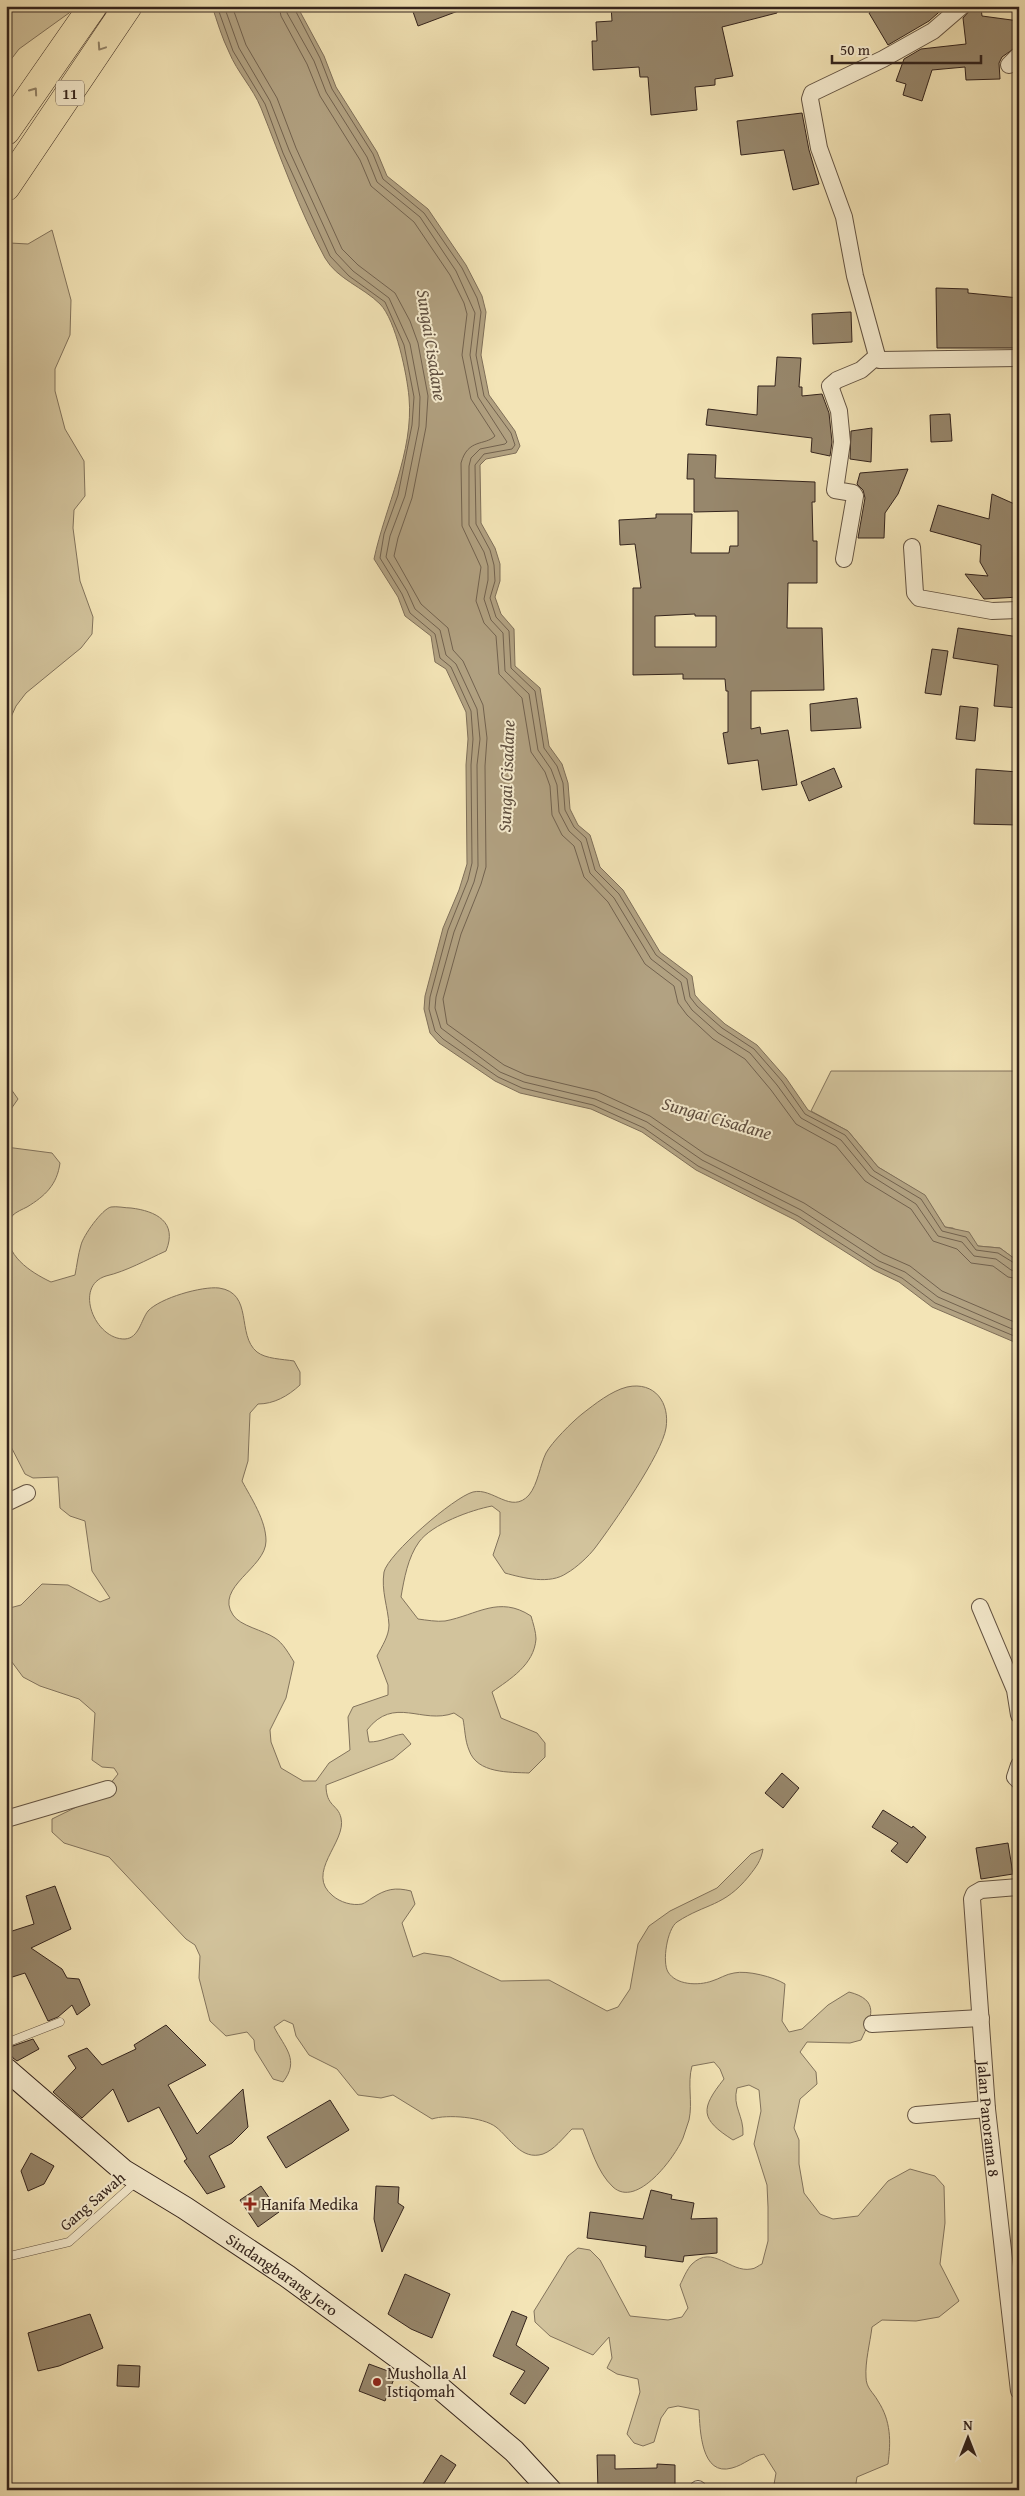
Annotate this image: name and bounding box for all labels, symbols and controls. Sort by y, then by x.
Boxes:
scale bar [832,32,981,64]
text: 50 m [840,39,871,60]
one-way arrow [98,41,107,51]
road number: 11 [56,80,84,106]
one-way arrow [28,87,37,97]
water label: Sungai Cisadane [410,287,454,403]
water label: Sungai Cisadane [491,719,521,833]
water label: Sungai Cisadane [659,1089,775,1147]
street label: Jalan Panorama 8 [971,2058,1007,2178]
street label: Gang Sawah [54,2166,130,2236]
place label: Hanifa Medika [261,2192,359,2216]
marker: Hanifa Medika [243,2197,257,2211]
street label: Sindangbarang Jero [221,2227,343,2322]
place label: Musholla Al Istiqomah [387,2361,467,2403]
marker: Musholla Al Istiqomah [371,2376,383,2388]
north arrow [942,2414,992,2464]
text: N [963,2415,973,2435]

